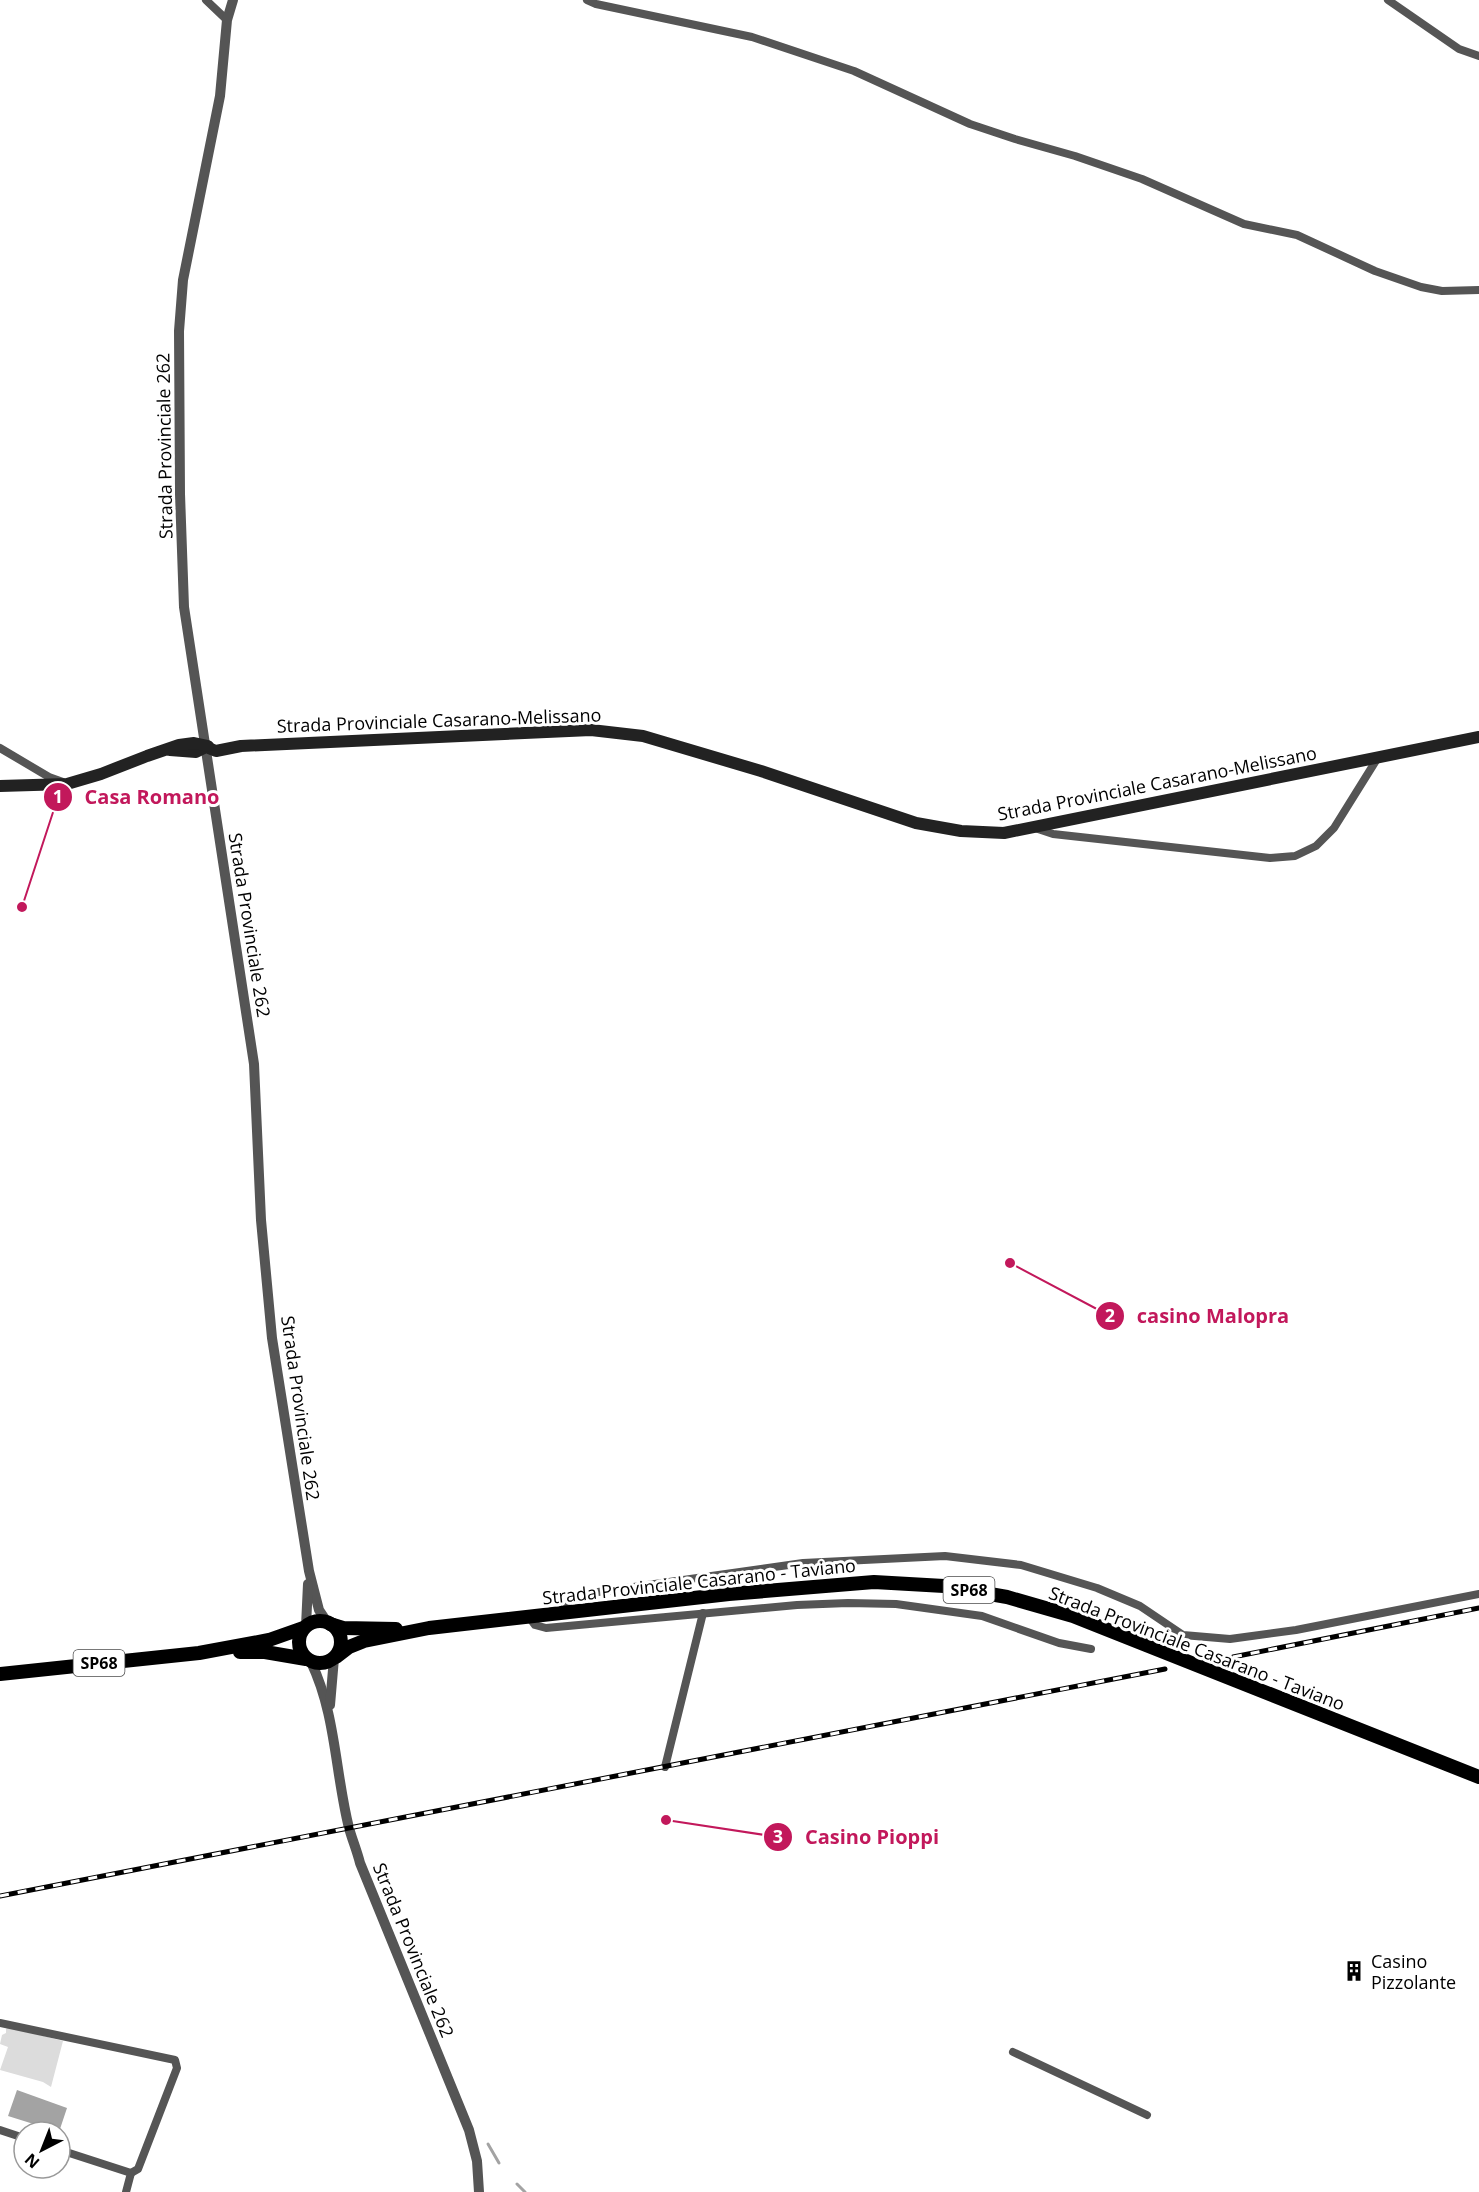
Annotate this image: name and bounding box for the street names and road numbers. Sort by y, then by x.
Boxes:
street label: Strada Provinciale 262 [150,353,178,539]
street label: Strada Provinciale Casarano-Melissano [276,702,602,738]
street label: Strada Provinciale Casarano-Melissano [995,740,1319,826]
street label: Strada Provinciale 262 [224,831,276,1019]
street label: Strada Provinciale 262 [276,1314,326,1502]
street label: Strada Provinciale Casarano - Taviano [541,1553,857,1609]
road number: SP68 [944,1577,994,1603]
street label: Strada Provinciale Casarano - Taviano [1046,1580,1348,1716]
road number: SP68 [74,1650,124,1676]
street label: Strada Provinciale 262 [368,1859,460,2041]

